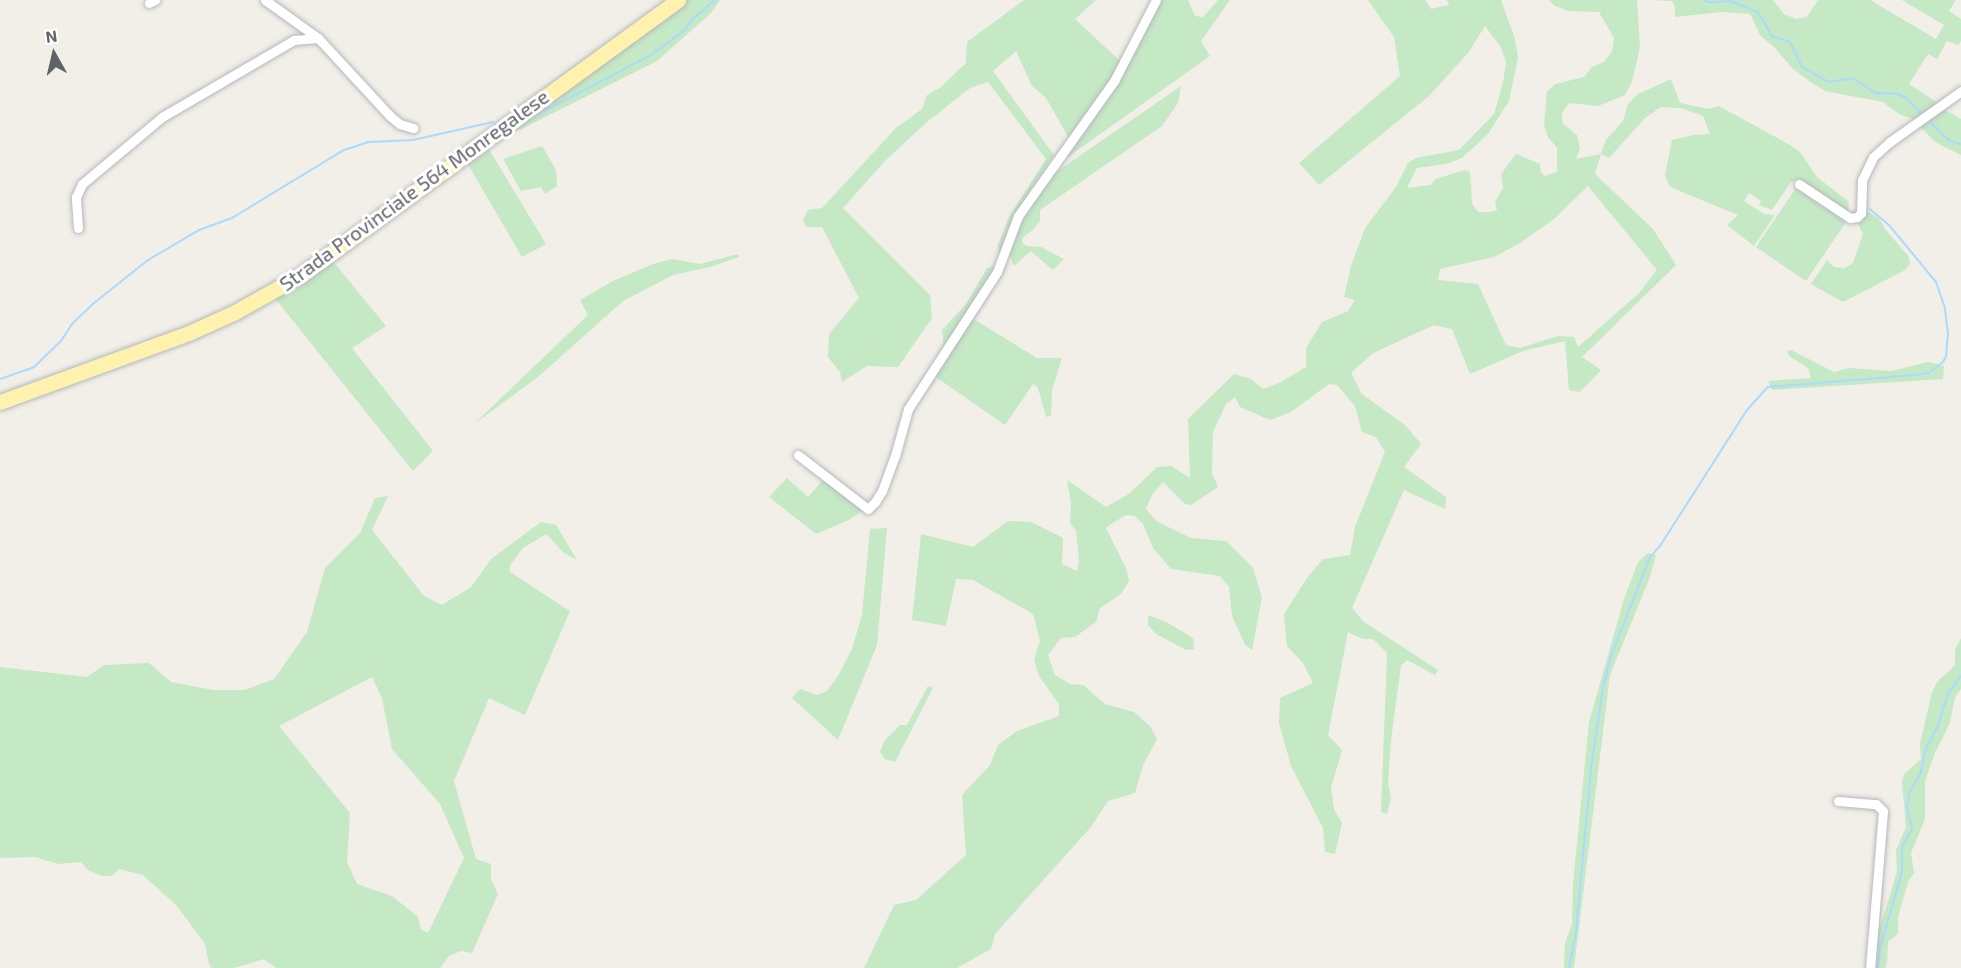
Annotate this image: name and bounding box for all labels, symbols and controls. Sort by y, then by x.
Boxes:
north arrow [24,24,84,84]
text: N [44,25,58,46]
street label: Strada Provinciale 564 Monregalese [275,84,553,296]

